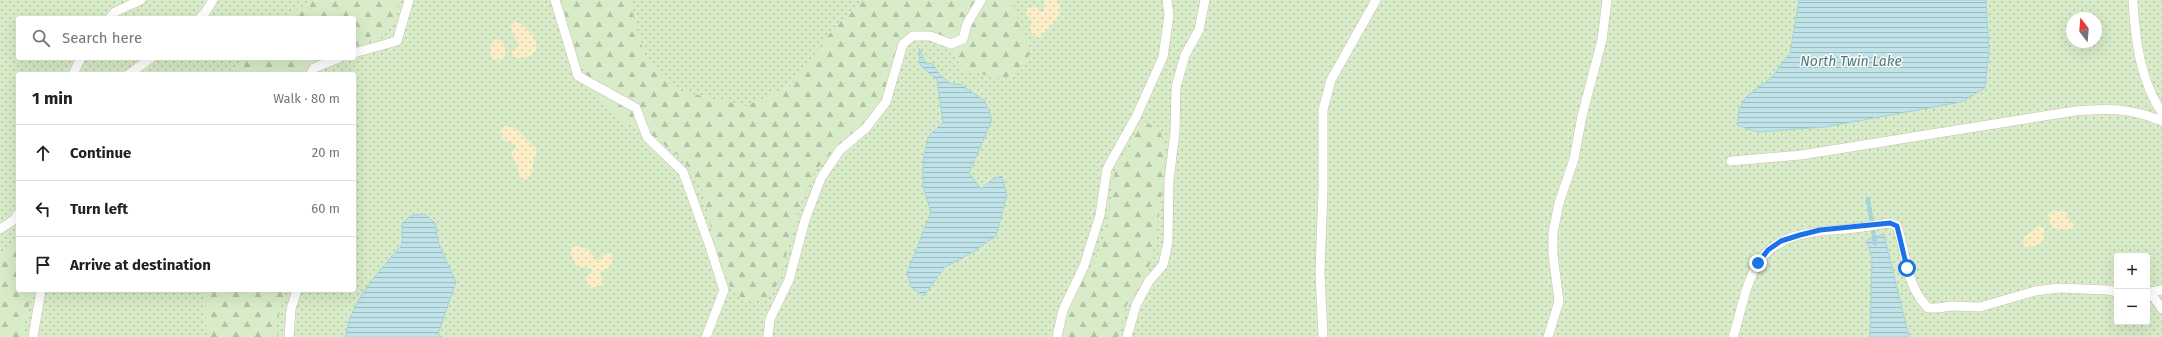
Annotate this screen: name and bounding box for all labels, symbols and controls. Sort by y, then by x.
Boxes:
north arrow [2066,12,2102,48]
search box [16,16,356,60]
icon: search [30,27,52,49]
text: Search here [62,29,142,47]
water label: North Twin Lake [1800,53,1902,70]
text: 1 min [32,88,73,109]
text: Walk · 80 m [273,91,340,106]
icon: ahead [32,142,54,164]
text: Continue [70,144,131,162]
text: 20 m [312,145,340,160]
icon: left [32,198,54,220]
text: Turn left [70,200,128,218]
text: 60 m [311,201,340,216]
map controls [2114,253,2150,325]
button: + [2114,253,2150,289]
icon: arrive [32,254,54,276]
route end [1749,254,1767,272]
text: Arrive at destination [70,256,211,274]
route start [1898,259,1916,277]
button: − [2114,289,2150,325]

